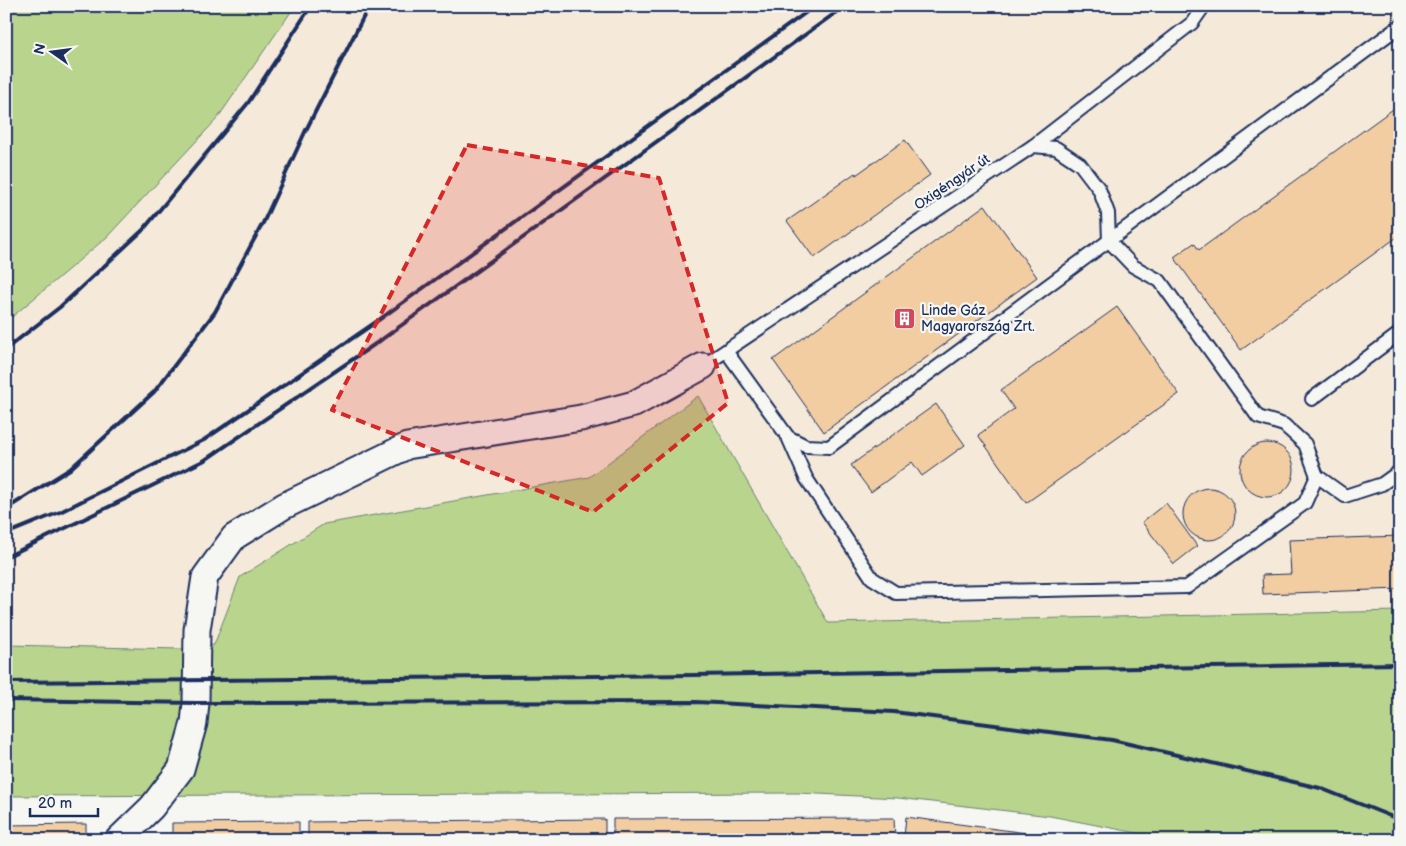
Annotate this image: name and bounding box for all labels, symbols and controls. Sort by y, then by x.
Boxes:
north arrow [28,28,78,78]
text: N [30,42,49,56]
street label: Oxigéngyár út [911,150,994,214]
place label: Linde Gáz Magyarország Zrt. [921,302,1035,335]
building icon: Linde Gáz Magyarország Zrt. [893,306,917,330]
scale bar [30,786,98,818]
text: 20 m [38,794,72,813]

